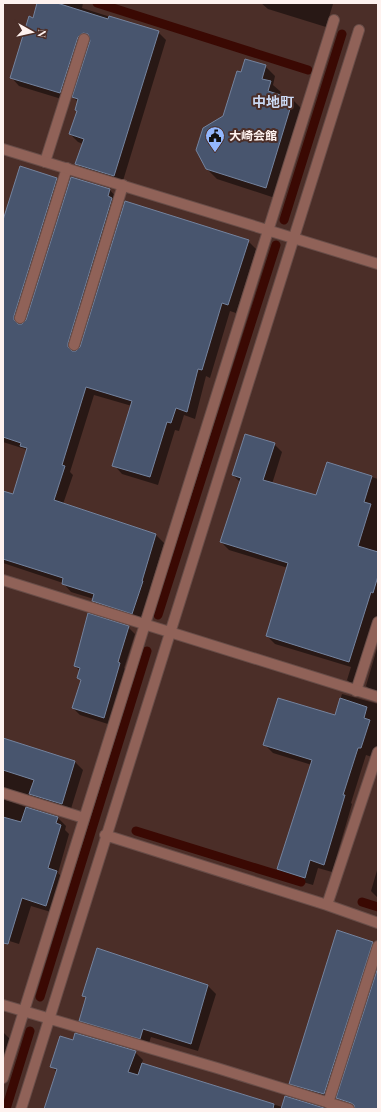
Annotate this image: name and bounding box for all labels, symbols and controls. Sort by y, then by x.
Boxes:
north arrow [12,12,52,52]
text: N [34,28,50,38]
district label: 中地町 [252,92,294,111]
public building icon: 大崎会館 [204,125,226,153]
place label: 大崎会館 [229,127,277,143]

